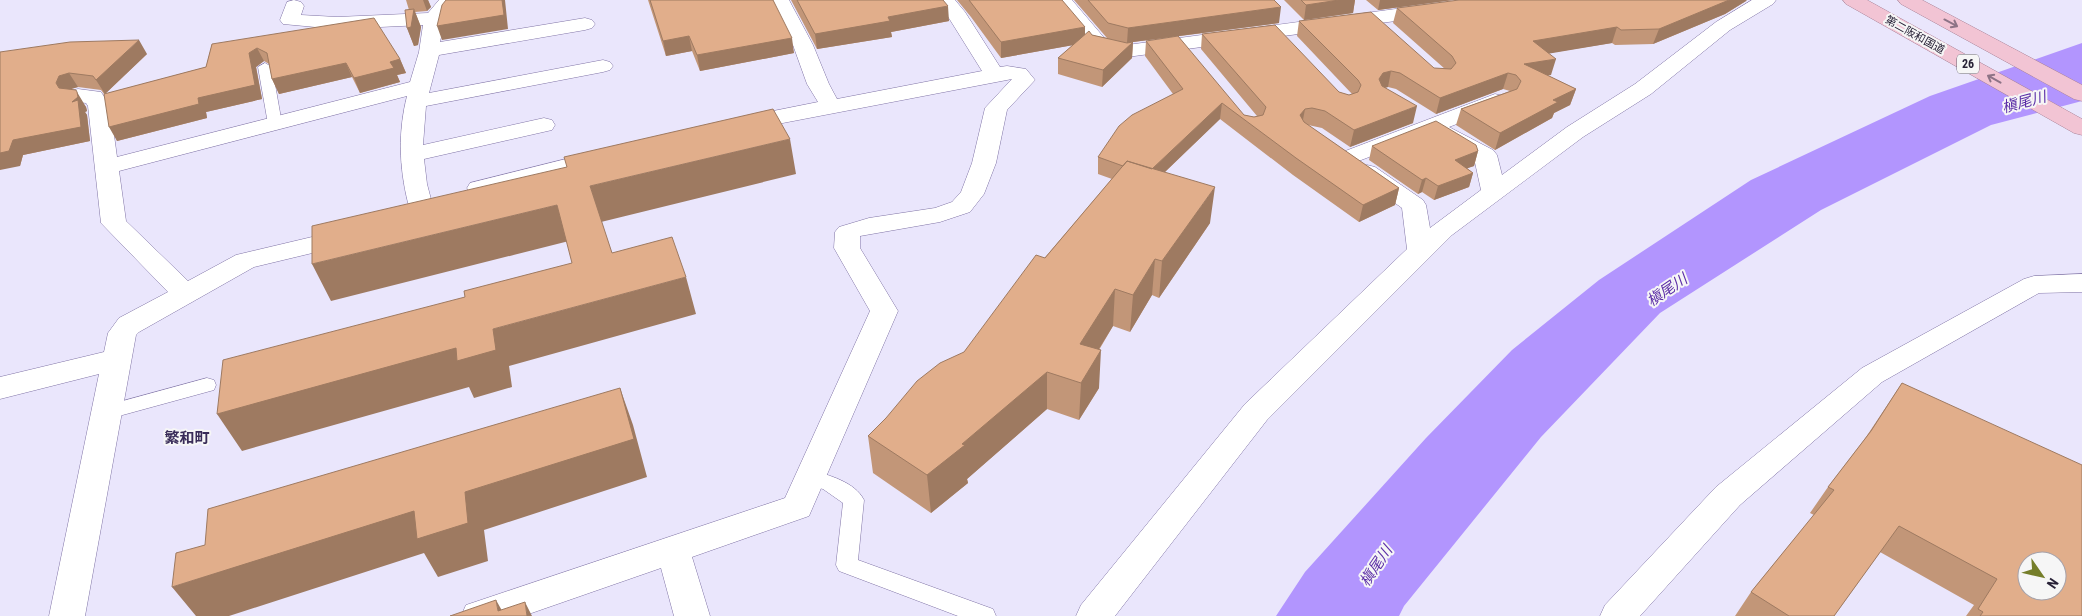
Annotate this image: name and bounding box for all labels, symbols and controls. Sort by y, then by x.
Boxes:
street label: 第二阪和国道 [1883,13,1947,57]
one-way arrow [1943,18,1958,28]
road number: 26 [1957,54,1979,74]
one-way arrow [1987,73,2001,83]
water label: 槇尾川 [2000,87,2050,117]
water label: 槇尾川 [1643,269,1692,310]
district label: 繁和町 [164,429,210,447]
water label: 槇尾川 [1356,541,1397,590]
north arrow [2017,551,2067,601]
text: N [2044,575,2062,591]

